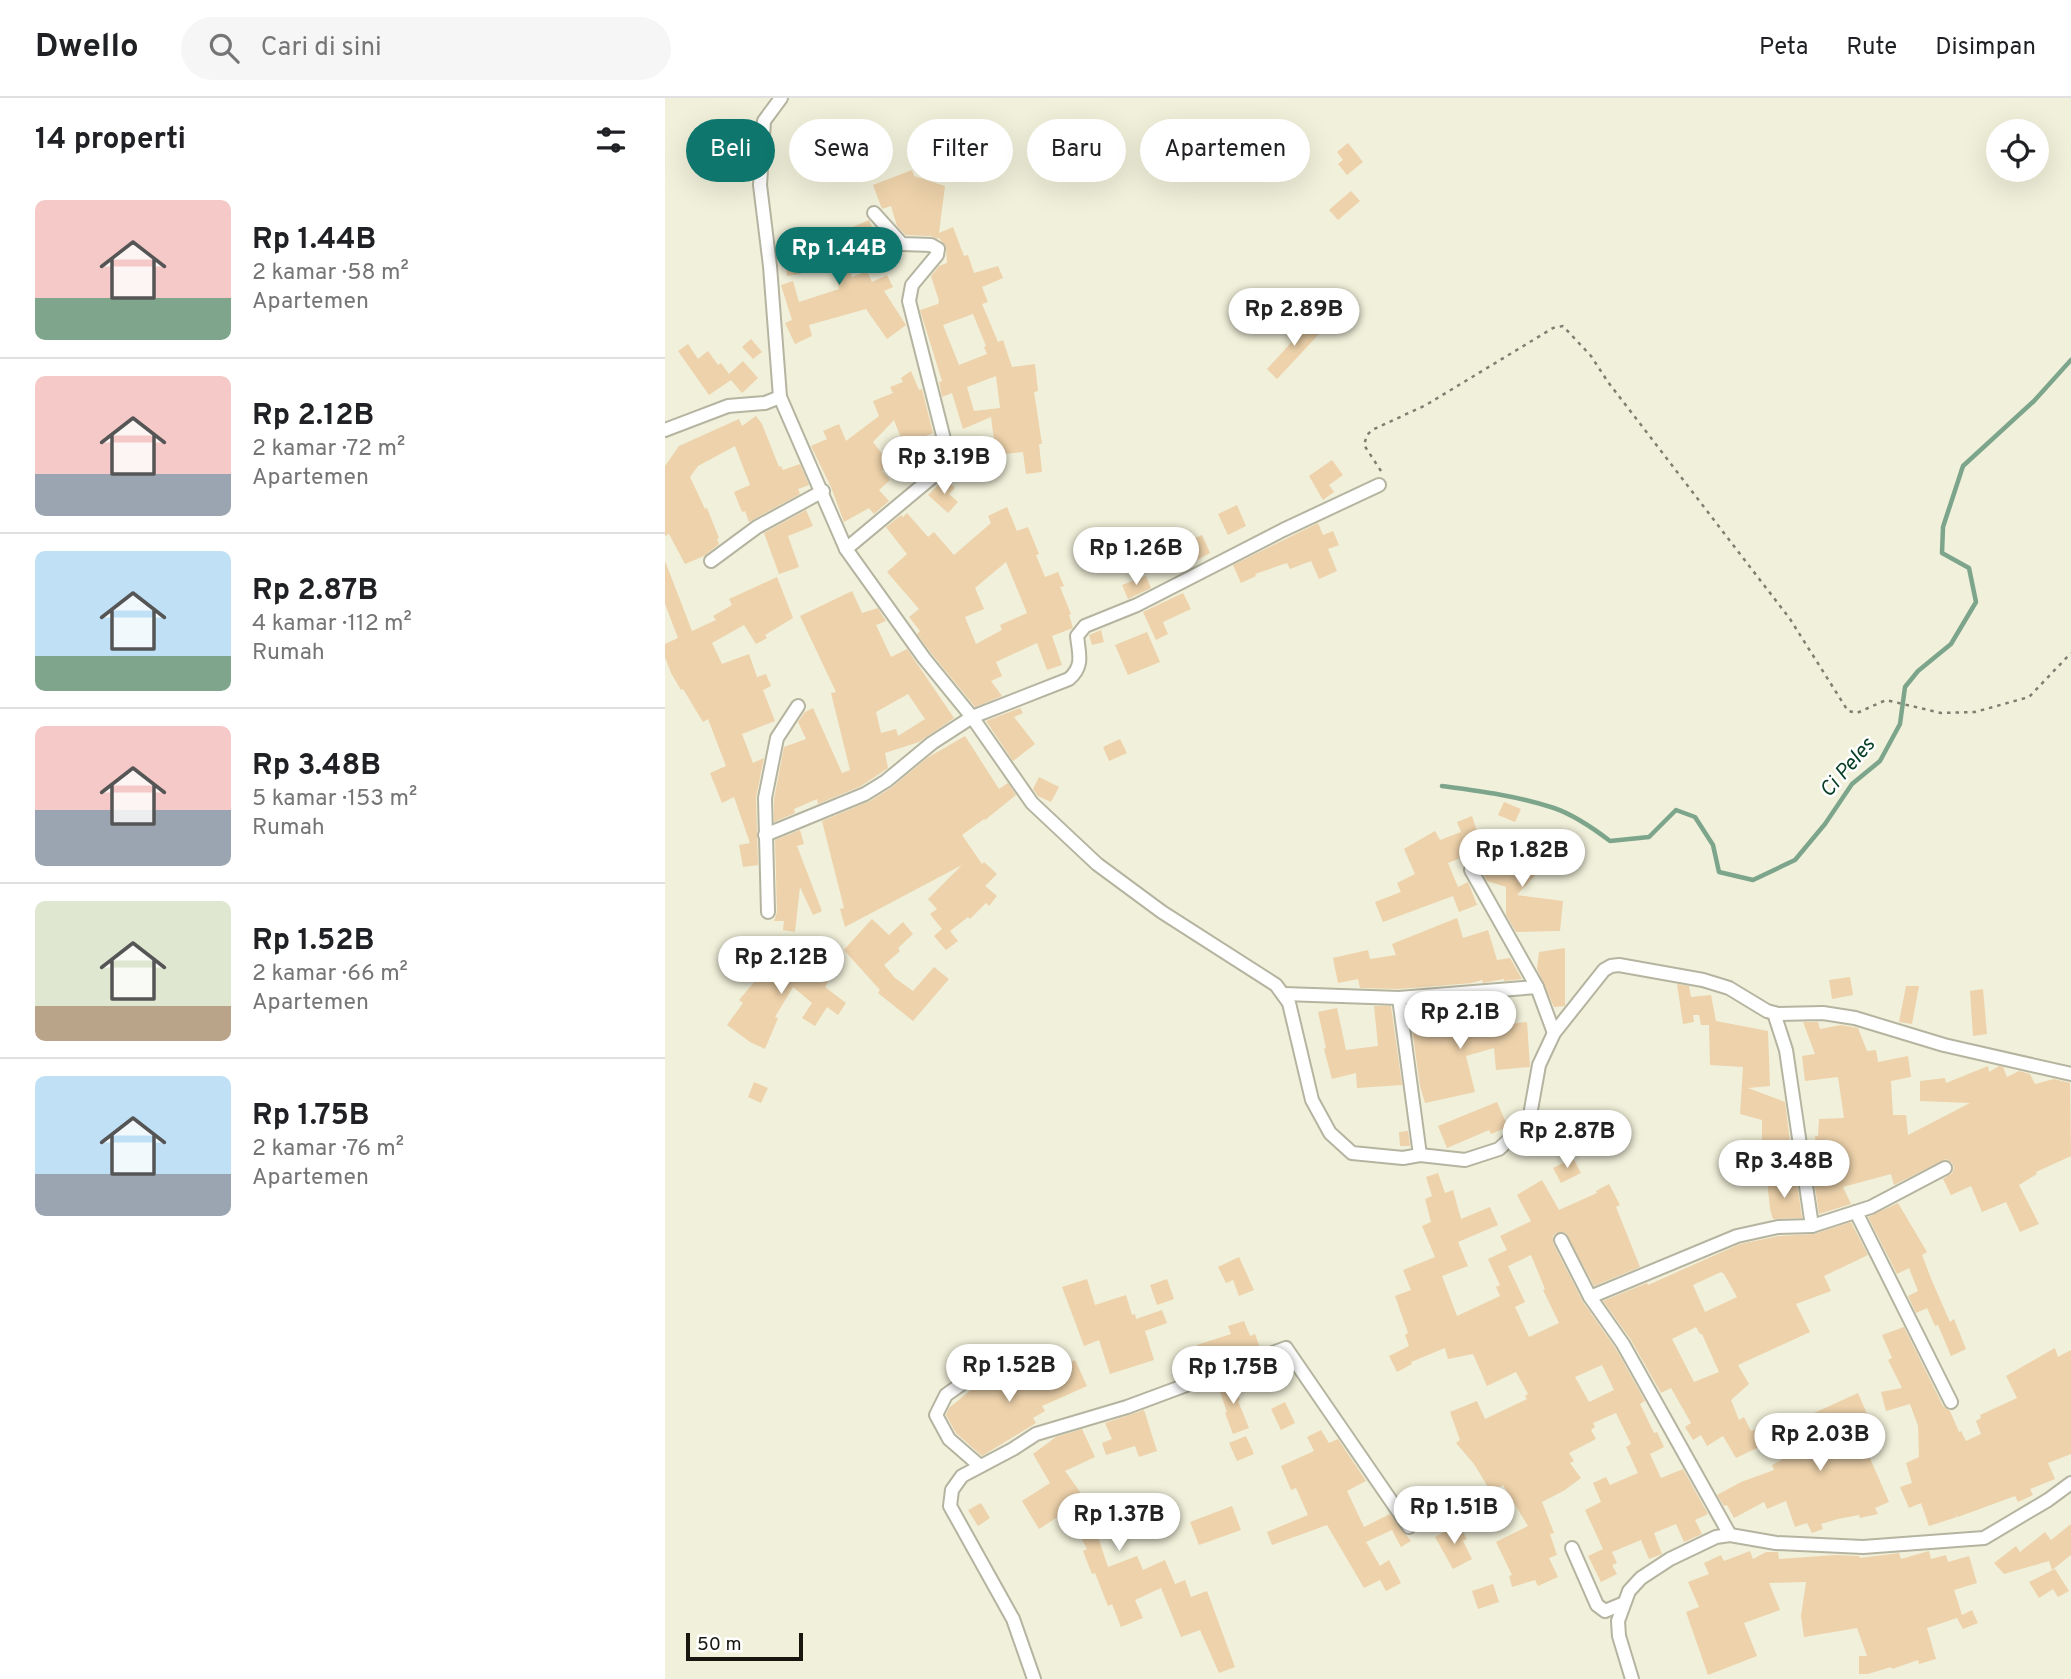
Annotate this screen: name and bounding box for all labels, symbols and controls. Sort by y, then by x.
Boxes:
search box [181,17,671,80]
text: Dwello [35,27,139,69]
icon: search [205,29,243,67]
text: Cari di sini [261,32,382,65]
text: Peta [1759,33,1808,63]
text: Rute [1846,33,1897,63]
text: Disimpan [1935,33,2036,63]
chip: Beli [686,119,775,182]
chip: Sewa [789,119,893,182]
chip: Filter [907,119,1013,182]
chip: Baru [1027,119,1126,182]
chip: Apartemen [1140,119,1310,182]
map controls [1986,119,2049,182]
button: locate [1986,119,2049,182]
icon: filters [592,121,630,159]
text: 14 properti [35,122,186,159]
text: Rp 1.44B [252,222,376,259]
icon: home [91,228,175,312]
pin: Rp 1.44B [767,228,911,287]
text: Rp 1.44B [791,235,887,264]
text: 2 kamar · 58 m² [252,259,409,288]
text: Apartemen [252,288,369,317]
pin: Rp 2.89B [1222,288,1366,348]
text: Rp 2.89B [1244,296,1344,325]
text: Rp 2.12B [252,398,374,435]
icon: home [91,404,175,488]
text: 2 kamar · 72 m² [252,435,405,464]
pin: Rp 3.19B [872,436,1016,496]
text: Rp 3.19B [898,444,990,473]
text: Apartemen [252,464,369,493]
pin: Rp 1.26B [1064,528,1208,587]
text: Rp 1.26B [1089,535,1183,564]
text: Rp 2.87B [252,573,378,610]
icon: home [91,579,175,663]
text: 4 kamar · 112 m² [252,610,412,639]
text: Rumah [252,639,325,668]
water label: Ci Peles [1814,732,1882,804]
text: Rp 3.48B [252,748,381,785]
icon: home [91,754,175,838]
text: 5 kamar · 153 m² [252,785,417,814]
text: Rumah [252,814,325,843]
pin: Rp 1.82B [1450,830,1594,889]
text: Rp 1.82B [1475,837,1569,866]
text: Rp 1.52B [252,923,374,960]
icon: home [91,929,175,1013]
pin: Rp 2.12B [709,936,853,996]
text: Rp 2.12B [734,944,828,973]
text: 2 kamar · 66 m² [252,960,408,989]
text: Apartemen [252,989,369,1018]
pin: Rp 2.1B [1395,992,1525,1051]
text: Rp 2.1B [1420,999,1500,1028]
text: Rp 1.75B [252,1098,370,1135]
icon: home [91,1104,175,1188]
pin: Rp 2.87B [1495,1110,1639,1170]
text: Rp 2.87B [1519,1118,1615,1147]
text: 2 kamar · 76 m² [252,1135,404,1164]
pin: Rp 3.48B [1712,1140,1856,1200]
text: Rp 3.48B [1735,1148,1833,1177]
text: Apartemen [252,1164,369,1193]
pin: Rp 1.52B [937,1344,1081,1404]
pin: Rp 1.75B [1161,1346,1305,1406]
text: Rp 1.52B [962,1352,1056,1381]
text: Rp 1.75B [1188,1354,1278,1383]
pin: Rp 2.03B [1748,1414,1892,1473]
text: Rp 2.03B [1770,1421,1870,1450]
pin: Rp 1.51B [1382,1486,1526,1546]
pin: Rp 1.37B [1047,1494,1191,1553]
text: Rp 1.51B [1410,1494,1498,1523]
text: Rp 1.37B [1073,1501,1165,1530]
scale bar [686,1630,803,1662]
text: 50 m [697,1633,742,1657]

